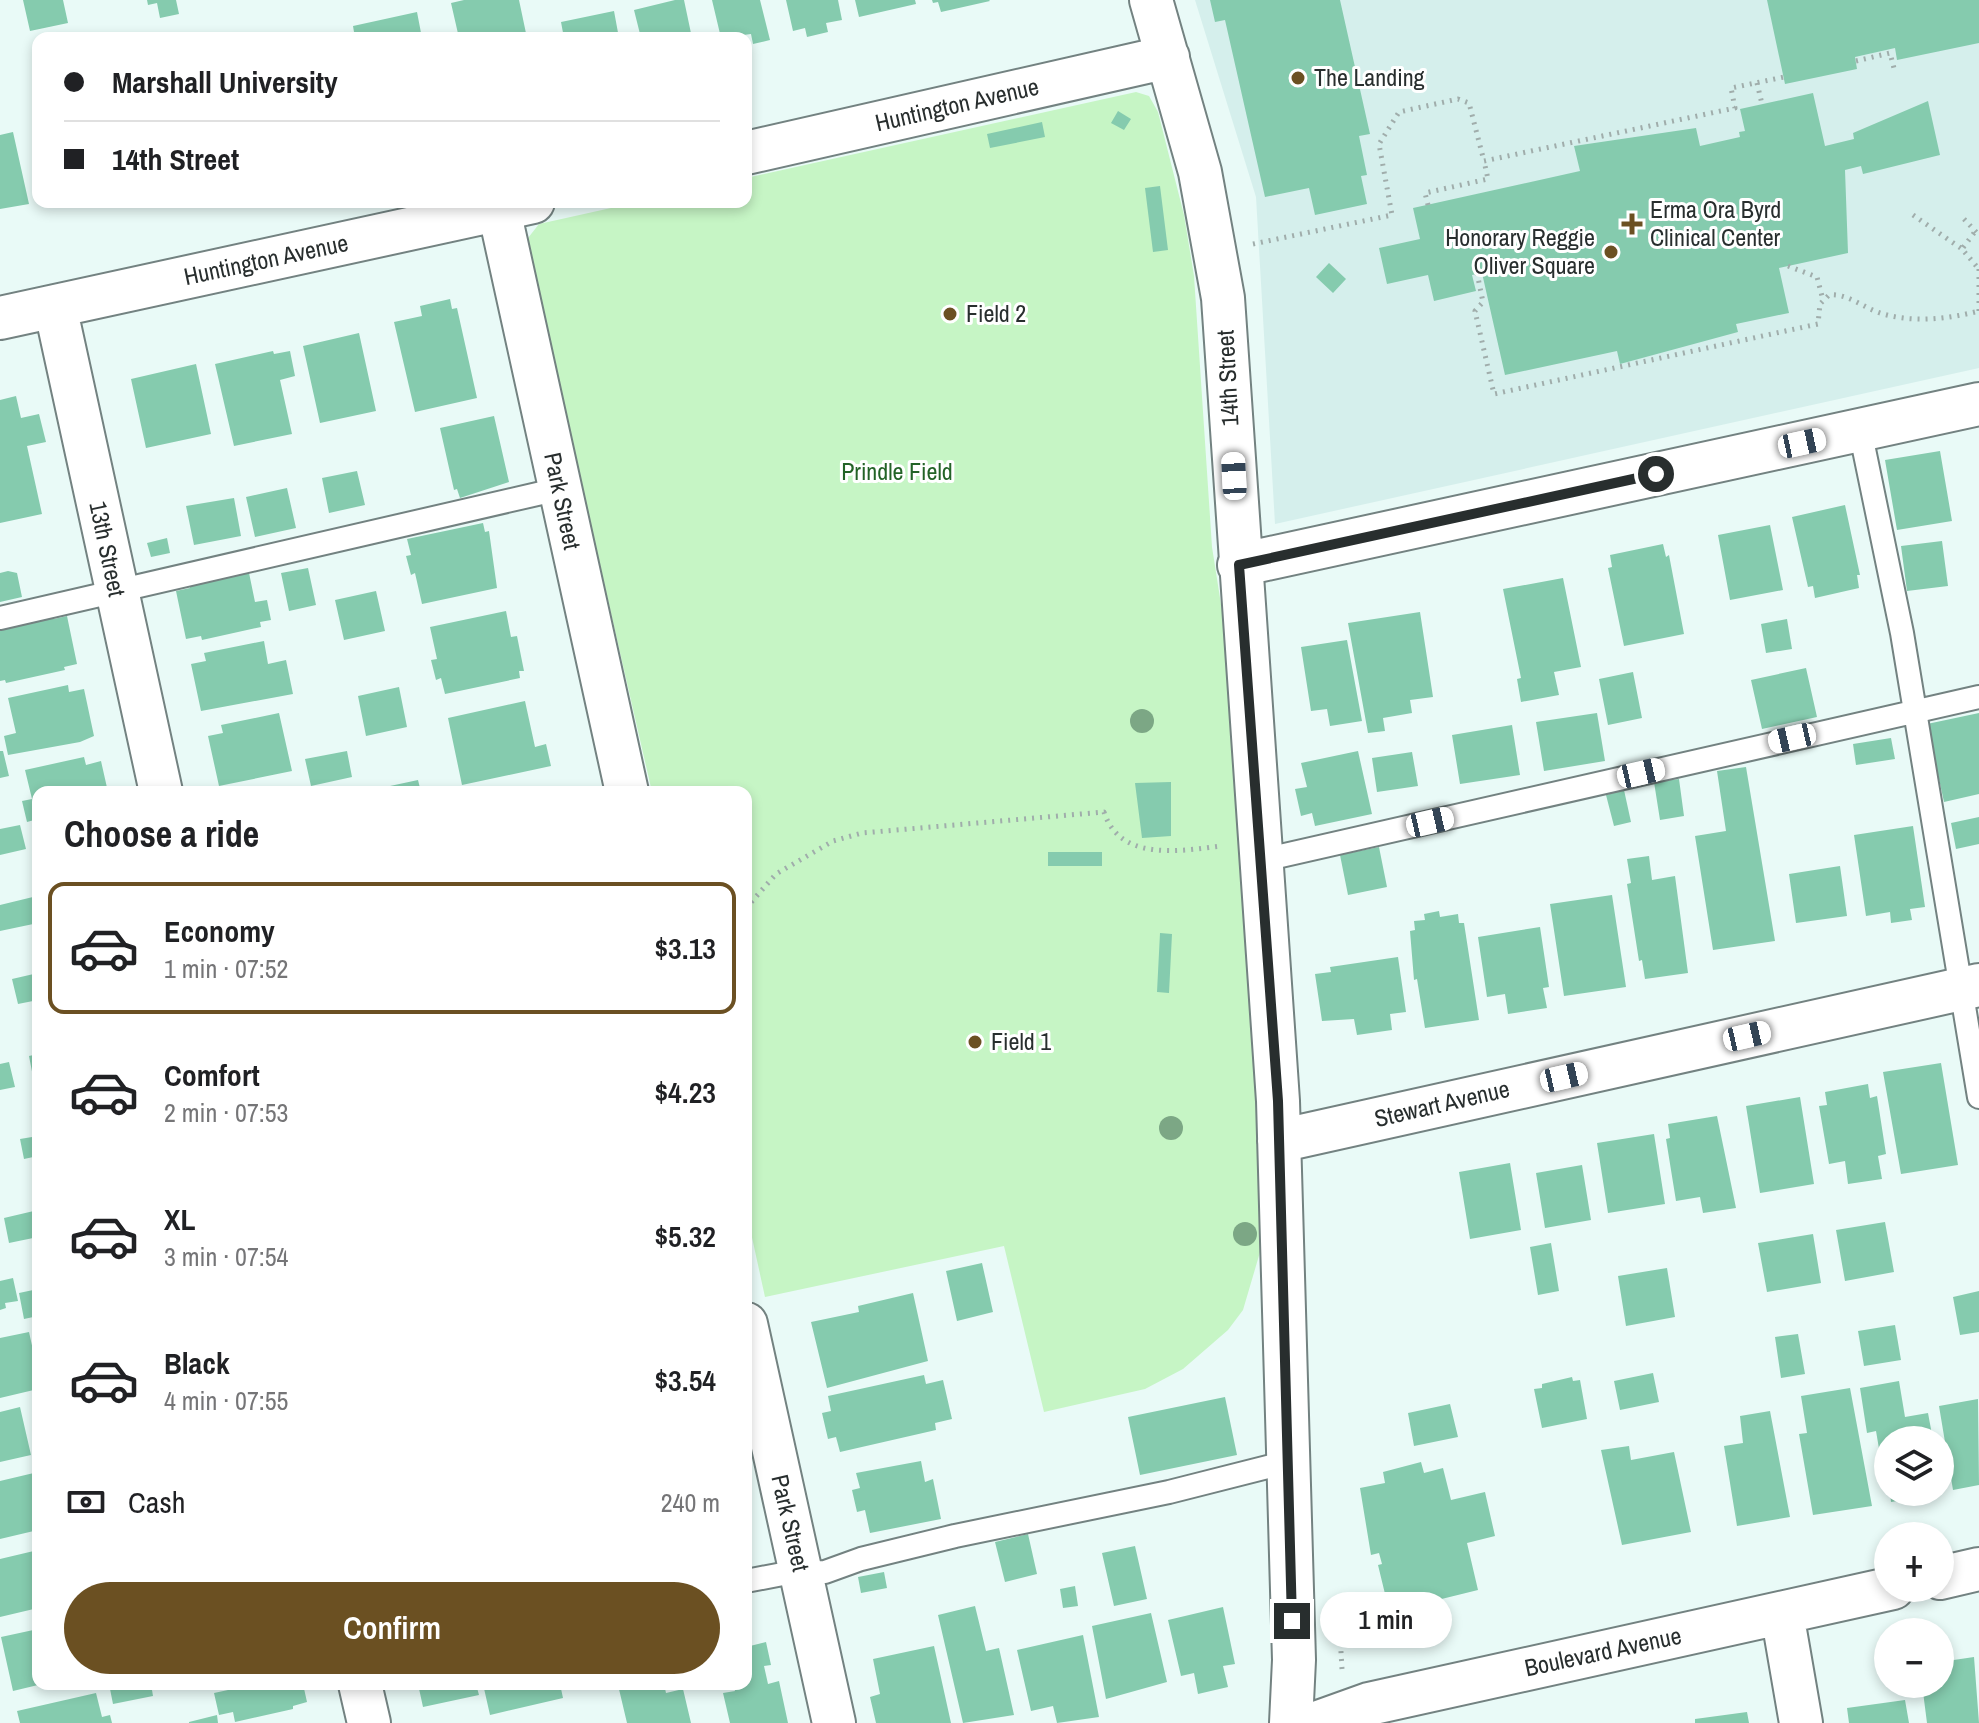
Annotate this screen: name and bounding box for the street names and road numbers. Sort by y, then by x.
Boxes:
street label: Huntington Avenue [872,70,1042,138]
street label: Huntington Avenue [181,226,351,292]
street label: 14th Street [1208,329,1245,427]
street label: Park Street [537,449,589,553]
street label: 13th Street [82,498,134,600]
street label: Stewart Avenue [1371,1072,1512,1134]
street label: Park Street [764,1471,818,1575]
street label: Boulevard Avenue [1521,1619,1684,1683]

